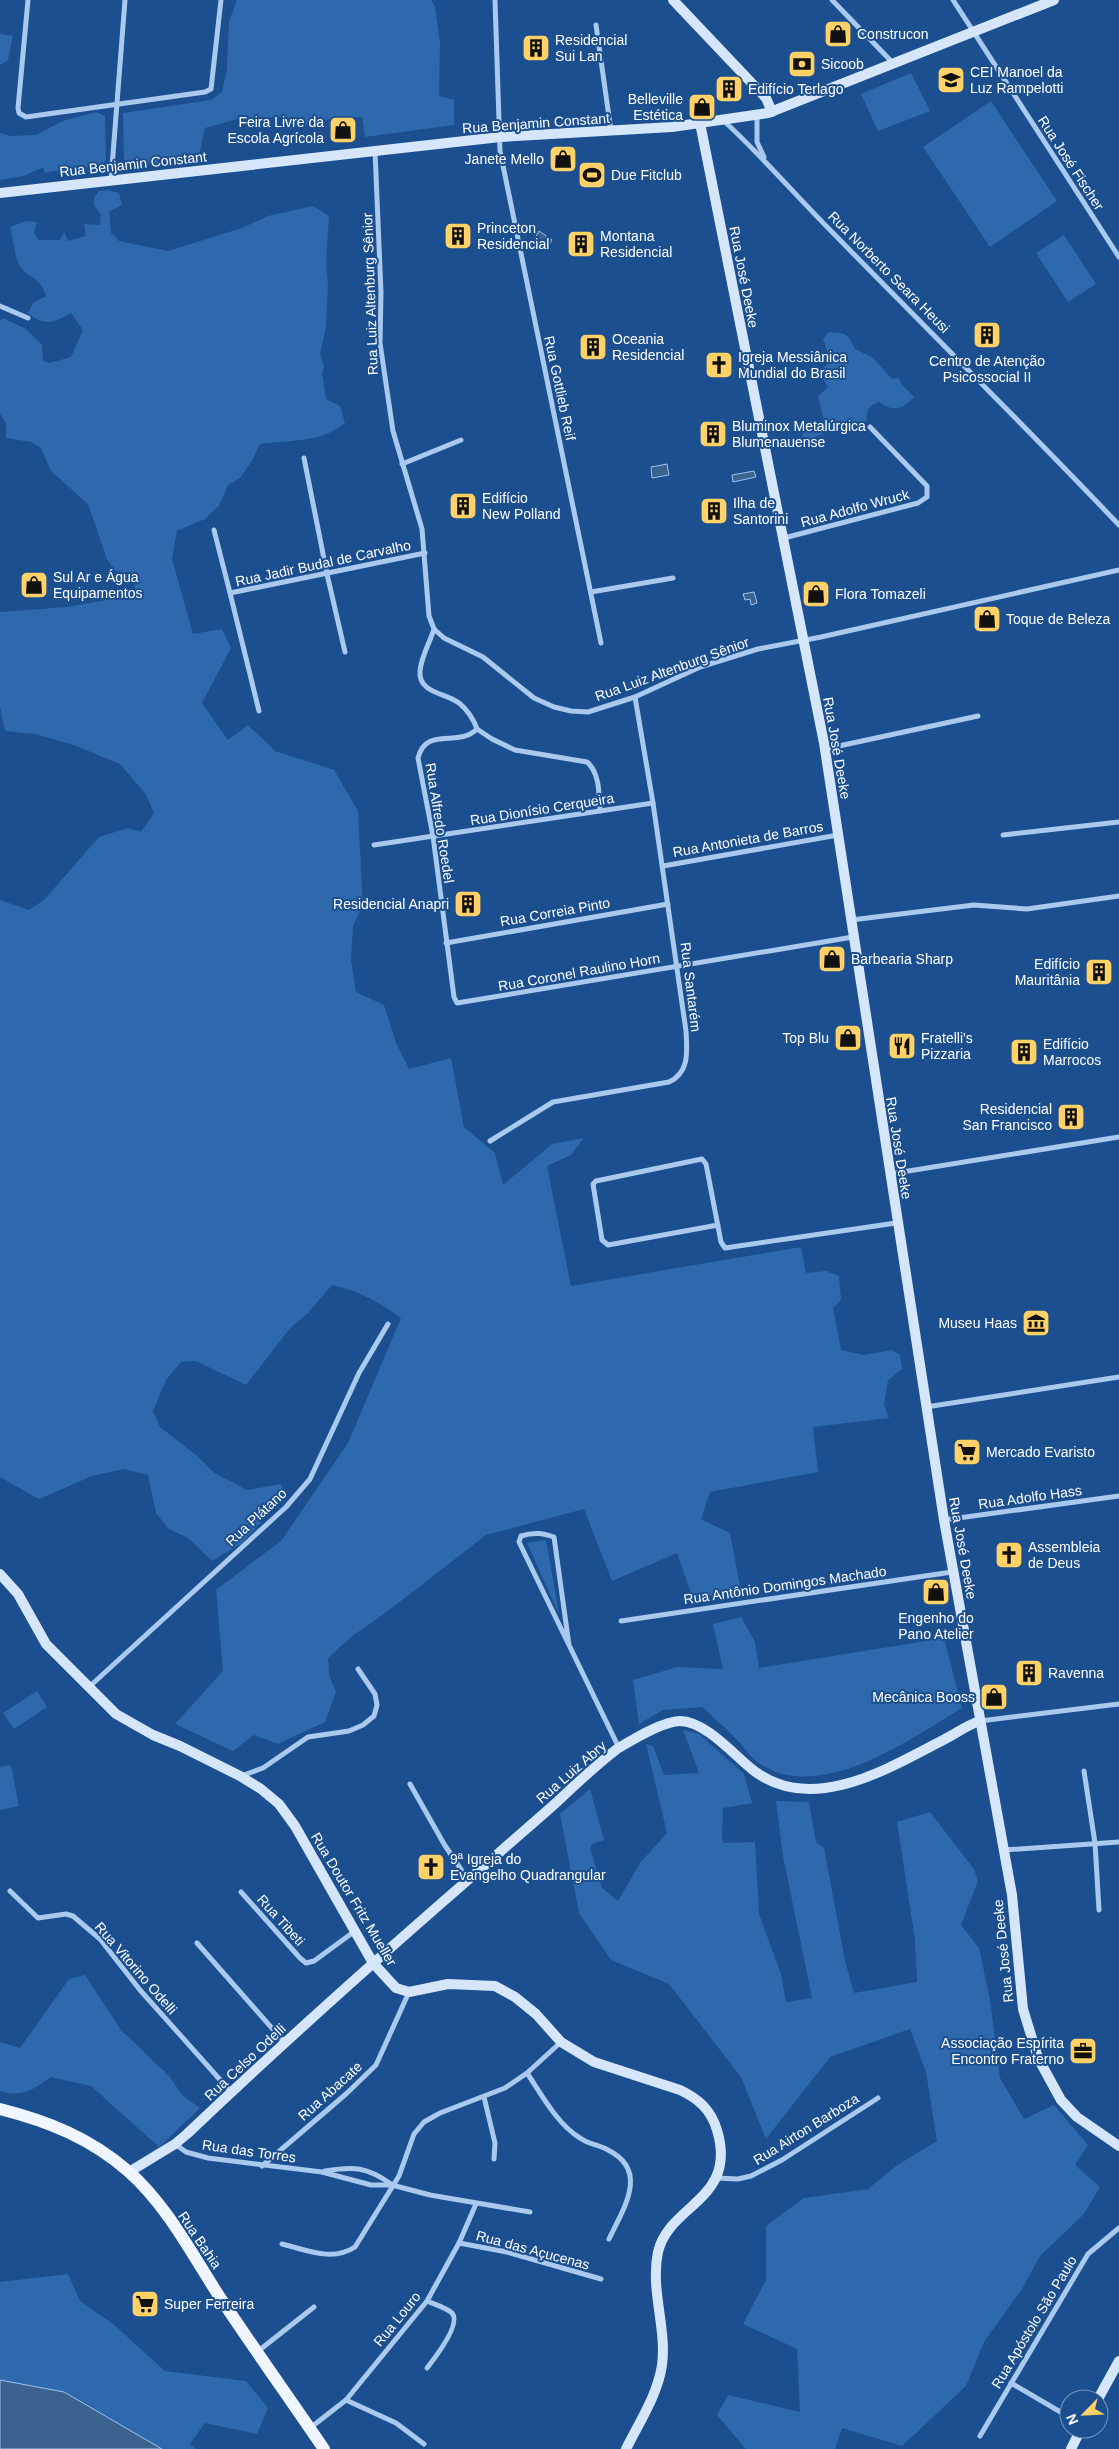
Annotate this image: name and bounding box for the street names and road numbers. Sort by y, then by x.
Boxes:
street label: Rua Benjamin Constant [462,110,610,136]
street label: Rua José Fischer [1035,113,1108,213]
street label: Rua Benjamin Constant [59,148,207,180]
street label: Rua Norberto Seara Heusi [825,208,953,336]
street label: Rua Luiz Altenburg Sênior [359,212,381,376]
street label: Rua José Deeke [726,225,762,330]
street label: Rua Gottlieb Reif [541,334,579,442]
street label: Rua Adolfo Wruck [799,486,912,530]
street label: Rua Jadir Budal de Carvalho [234,537,412,589]
street label: Rua Luiz Altenburg Sênior [593,634,751,704]
street label: Rua José Deeke [820,696,854,801]
street label: Rua Alfredo Roedel [423,762,457,884]
street label: Rua Dionísio Cerqueira [469,790,615,828]
street label: Rua Antonieta de Barros [671,818,825,860]
street label: Rua Correia Pinto [499,894,611,930]
street label: Rua Santarém [678,941,704,1033]
street label: Rua Coronel Raulino Horn [497,950,661,994]
street label: Rua José Deeke [883,1096,915,1201]
street label: Rua Adolfo Hass [977,1482,1083,1512]
street label: Rua Plátano [222,1485,290,1549]
street label: Rua José Deeke [946,1496,980,1601]
street label: Rua Antônio Domingos Machado [683,1563,888,1607]
street label: Rua Luiz Abry [533,1737,609,1807]
street label: Rua Doutor Fritz Mueller [308,1830,400,1969]
street label: Rua Tibeti [254,1891,308,1949]
street label: Rua José Deeke [990,1898,1016,2003]
street label: Rua Vitorino Odelli [92,1919,180,2017]
street label: Rua Celso Odelli [201,2020,289,2104]
street label: Rua Abacate [295,2058,365,2124]
street label: Rua Airton Barboza [750,2090,862,2168]
street label: Rua das Torres [201,2136,297,2166]
street label: Rua Bahia [175,2208,225,2272]
street label: Rua das Açucenas [475,2227,591,2273]
street label: Rua Apóstolo São Paulo [988,2253,1080,2391]
street label: Rua Louro [370,2288,424,2349]

